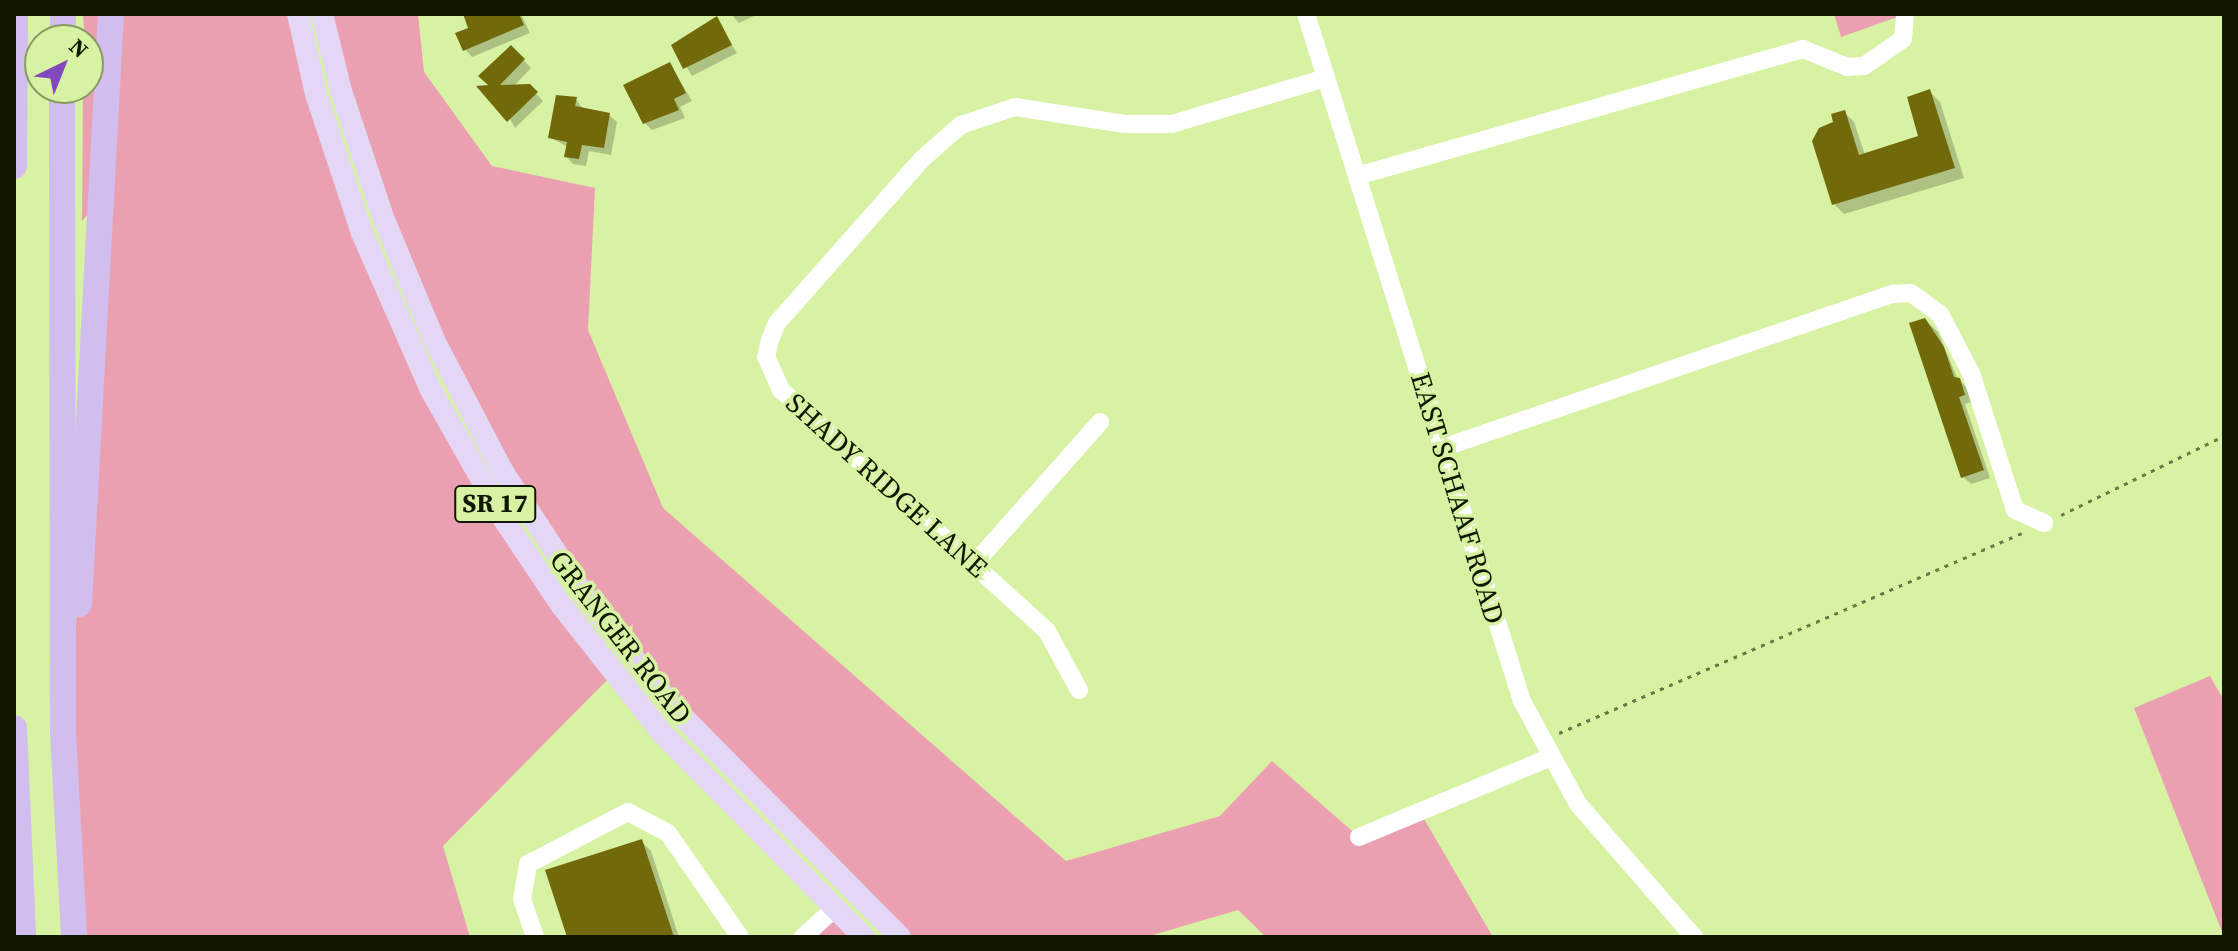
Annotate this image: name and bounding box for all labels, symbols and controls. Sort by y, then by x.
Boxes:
north arrow [24,24,104,104]
text: N [63,31,95,64]
street label: EAST SCHAAF ROAD [1404,368,1512,628]
street label: SHADY RIDGE LANE [779,385,995,585]
road number: SR 17 [453,482,537,526]
street label: GRANGER ROAD [543,544,699,730]

